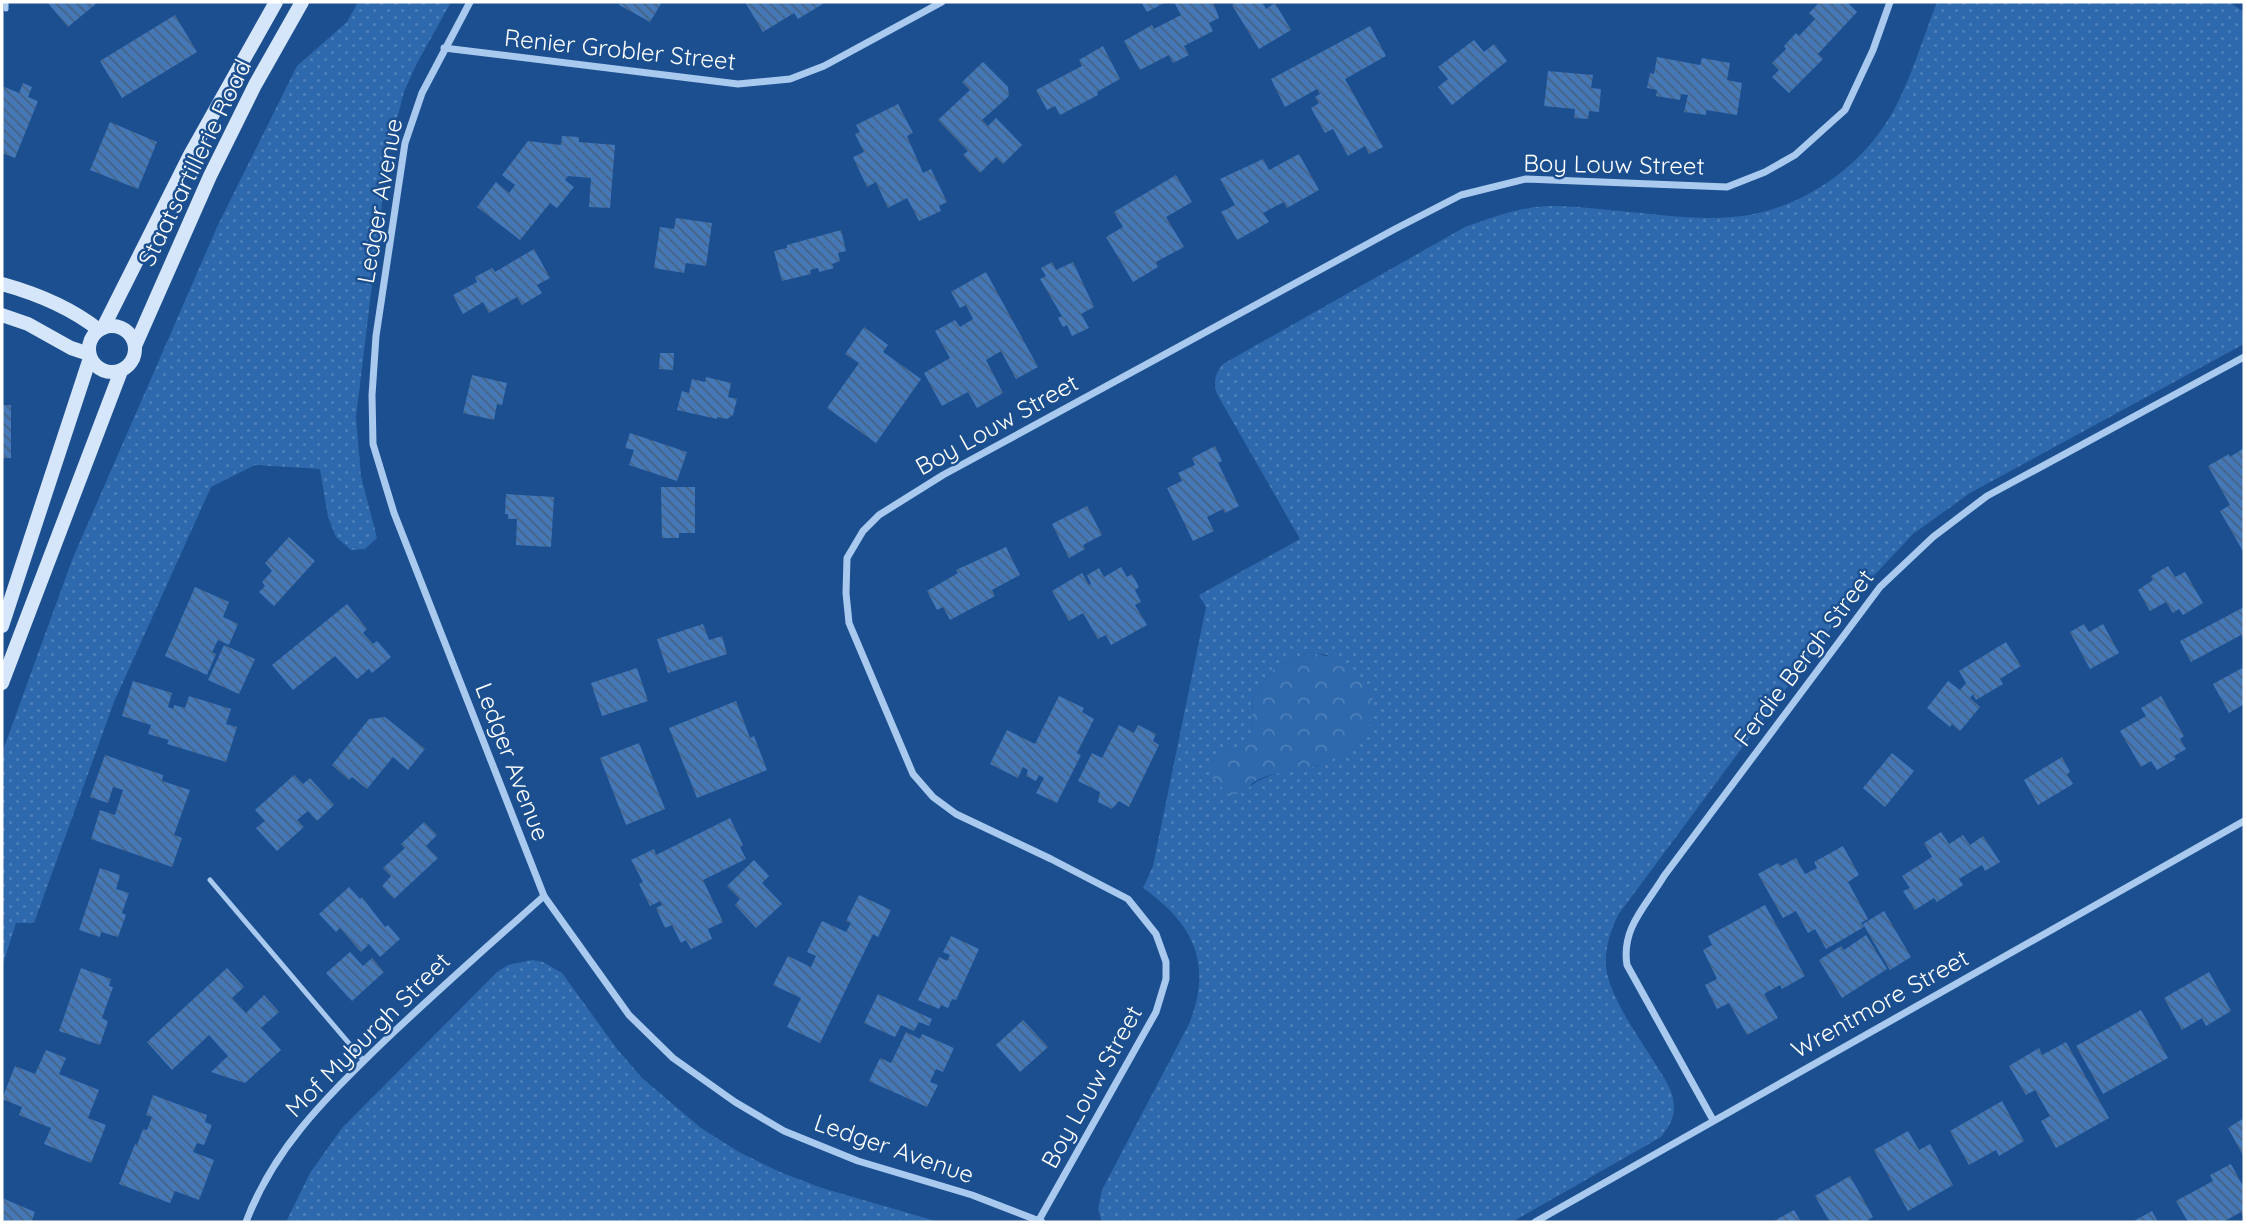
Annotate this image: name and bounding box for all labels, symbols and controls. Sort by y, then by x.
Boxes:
street label: Renier Grobler Street [503,22,737,76]
street label: Staatsartillerie Road [131,54,257,271]
street label: Ledger Avenue [350,116,408,286]
street label: Boy Louw Street [1523,147,1705,181]
street label: Boy Louw Street [910,367,1083,481]
street label: Ferdie Bergh Street [1727,563,1880,752]
street label: Ledger Avenue [469,678,557,845]
street label: Wrentmore Street [1786,942,1973,1064]
street label: Mof Myburgh Street [279,946,456,1123]
street label: Boy Louw Street [1034,1000,1148,1173]
street label: Ledger Avenue [811,1107,978,1189]

